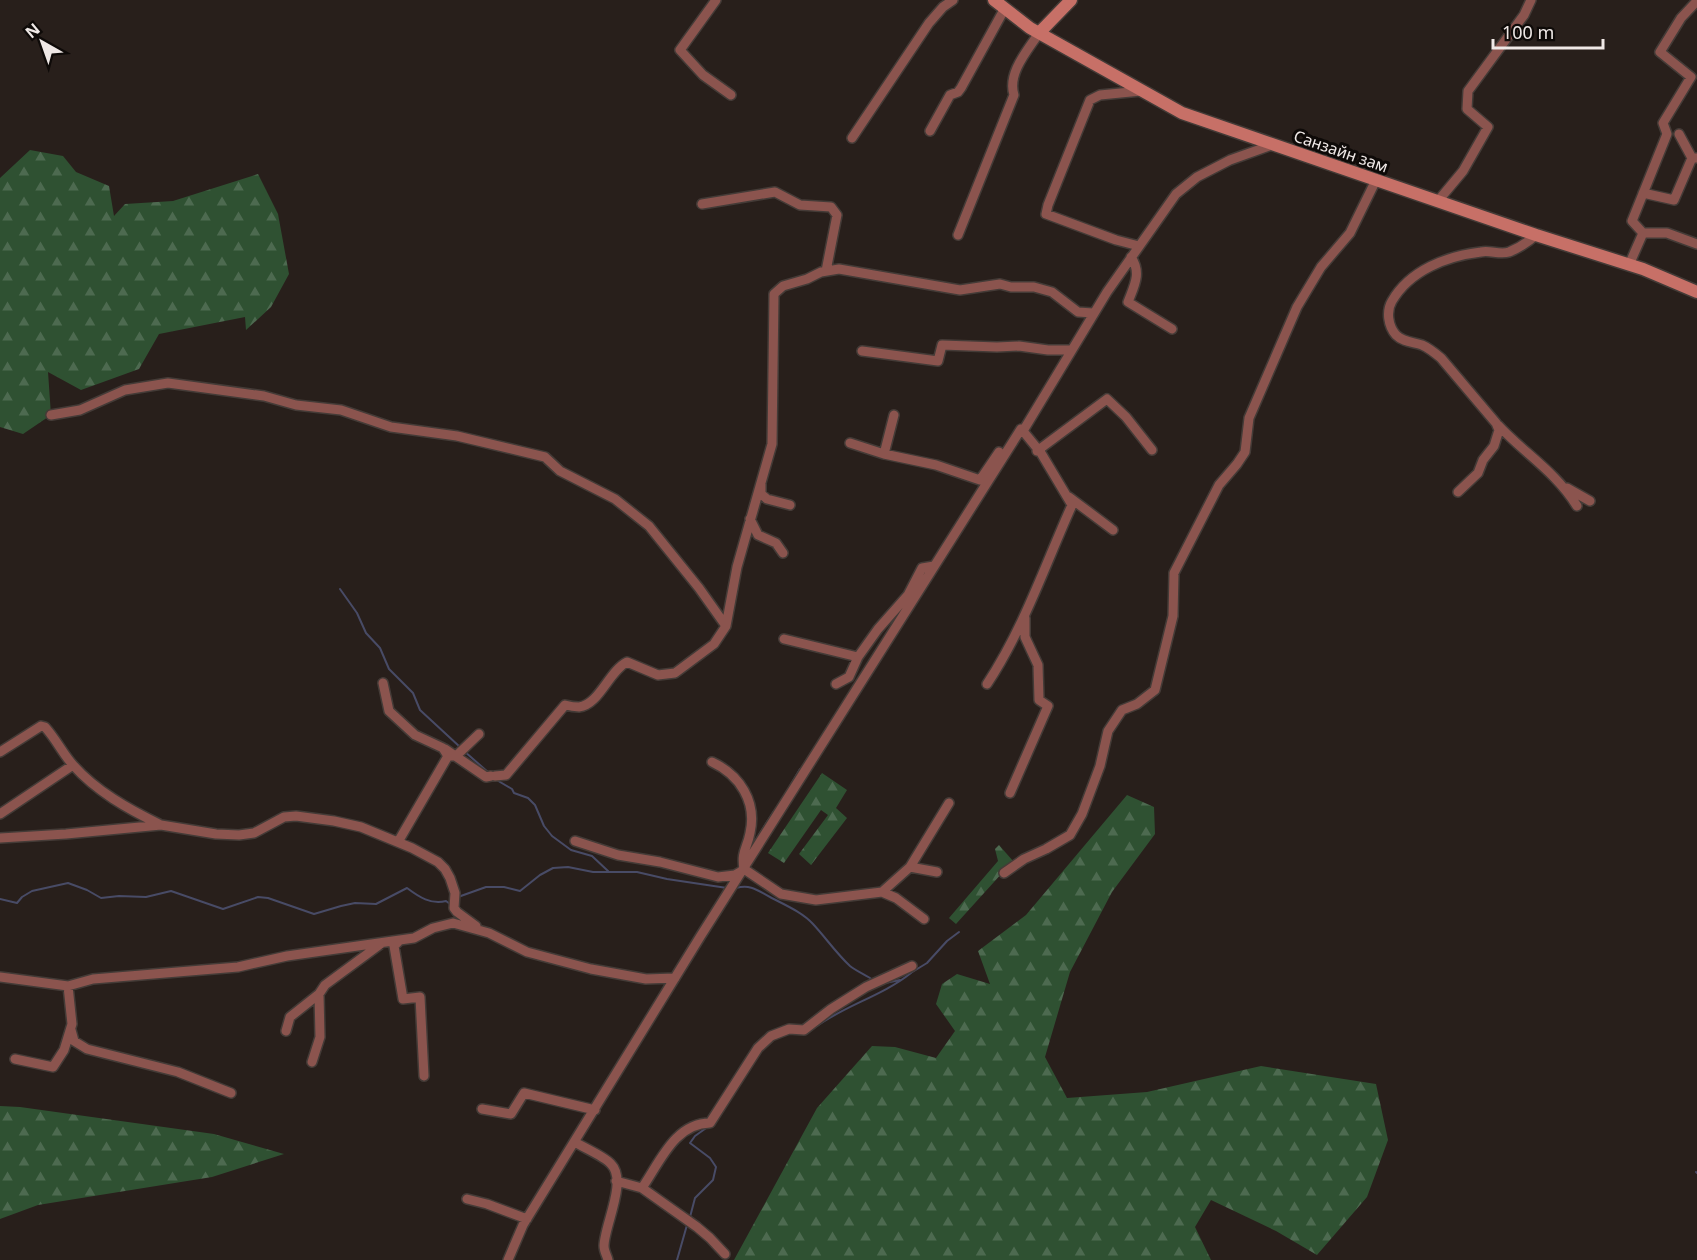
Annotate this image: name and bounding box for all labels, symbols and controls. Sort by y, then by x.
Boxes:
north arrow [12,12,72,72]
scale bar [1493,12,1602,50]
text: N [20,18,44,43]
text: 100 m [1502,20,1554,44]
street label: Санзайн зам [1291,125,1391,177]

